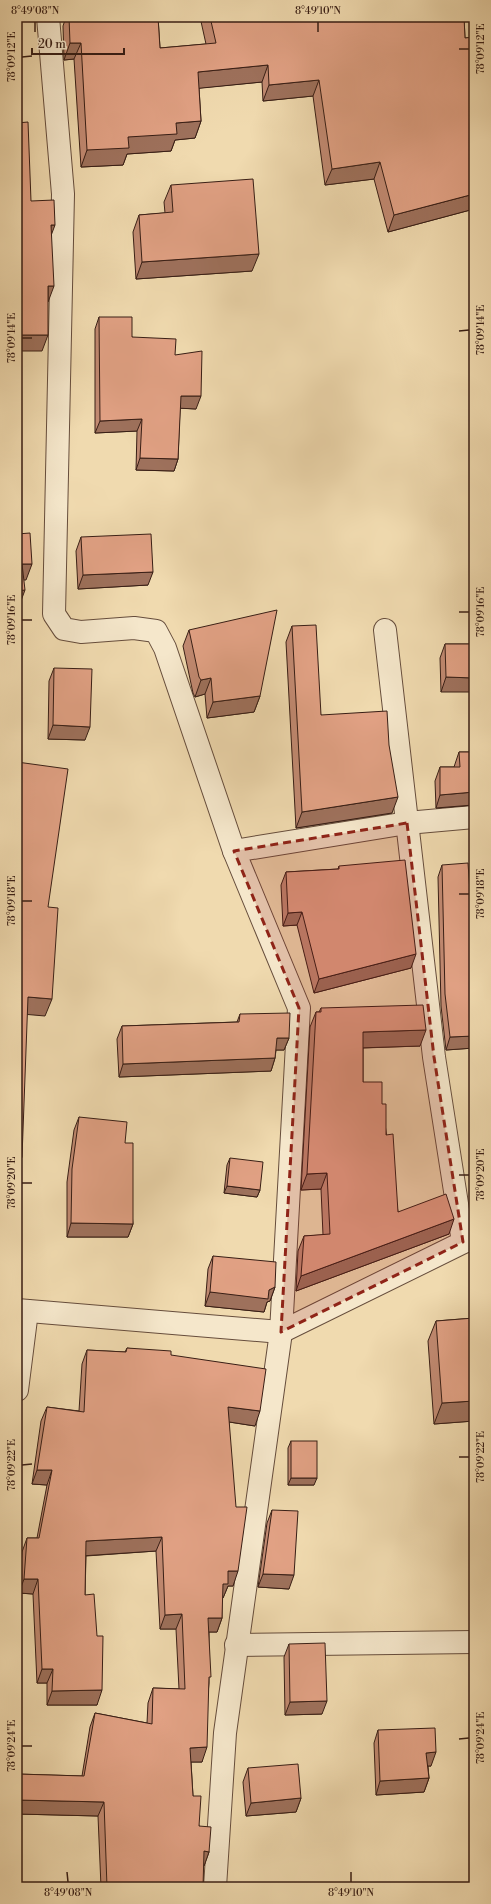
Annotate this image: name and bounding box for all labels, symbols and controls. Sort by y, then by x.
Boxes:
text: 8°49'08"N [11,5,60,17]
text: 8°49'10"N [295,5,342,17]
text: 78°09'12"E [475,24,487,74]
scale bar [32,30,124,56]
text: 78°09'12"E [6,32,18,82]
text: 20 m [38,37,66,52]
text: 78°09'14"E [475,305,487,355]
text: 78°09'14"E [6,313,18,363]
text: 78°09'16"E [475,587,487,637]
text: 78°09'16"E [6,595,18,645]
text: 78°09'18"E [475,869,487,919]
text: 78°09'18"E [6,876,18,926]
text: 78°09'20"E [475,1149,487,1201]
text: 78°09'20"E [6,1157,18,1209]
text: 78°09'22"E [475,1431,487,1483]
text: 78°09'22"E [6,1439,18,1491]
text: 78°09'24"E [475,1712,487,1764]
text: 78°09'24"E [6,1720,18,1772]
text: 8°49'08"N [44,1887,93,1899]
text: 8°49'10"N [328,1887,375,1899]

